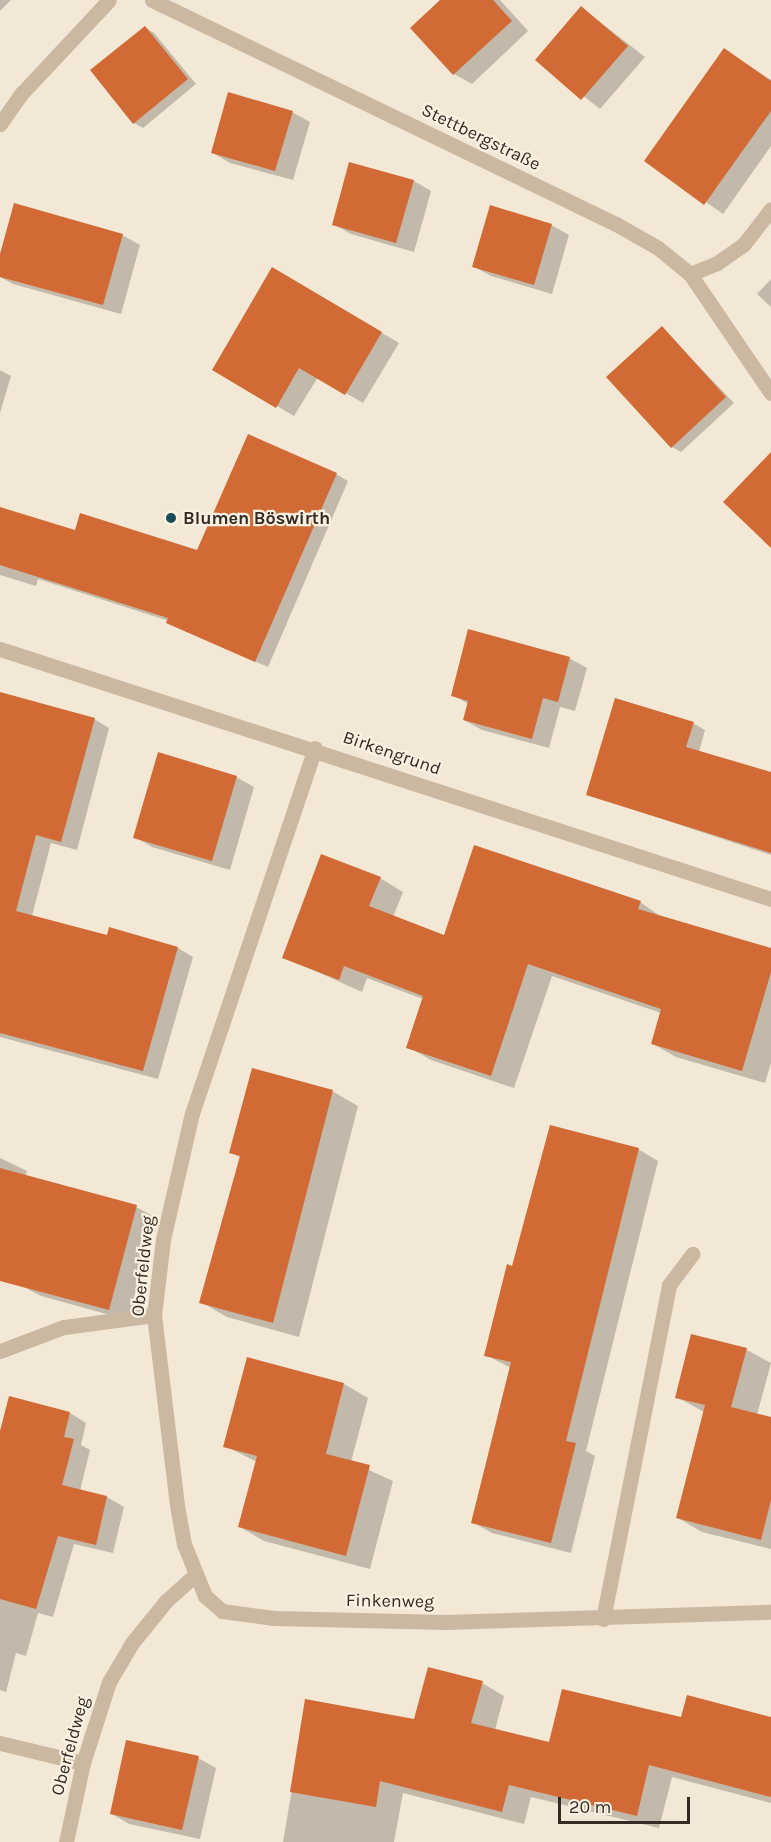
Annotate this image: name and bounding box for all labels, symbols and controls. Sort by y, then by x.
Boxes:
street label: Stettbergstraße [418,99,544,175]
place label: Blumen Böswirth [183,507,330,529]
marker: Blumen Böswirth [164,511,178,525]
street label: Birkengrund [340,726,444,780]
street label: Oberfeldweg [127,1214,159,1318]
street label: Finkenweg [346,1589,434,1613]
street label: Oberfeldweg [46,1694,94,1798]
scale bar [561,1785,693,1823]
text: 20 m [569,1796,611,1818]

